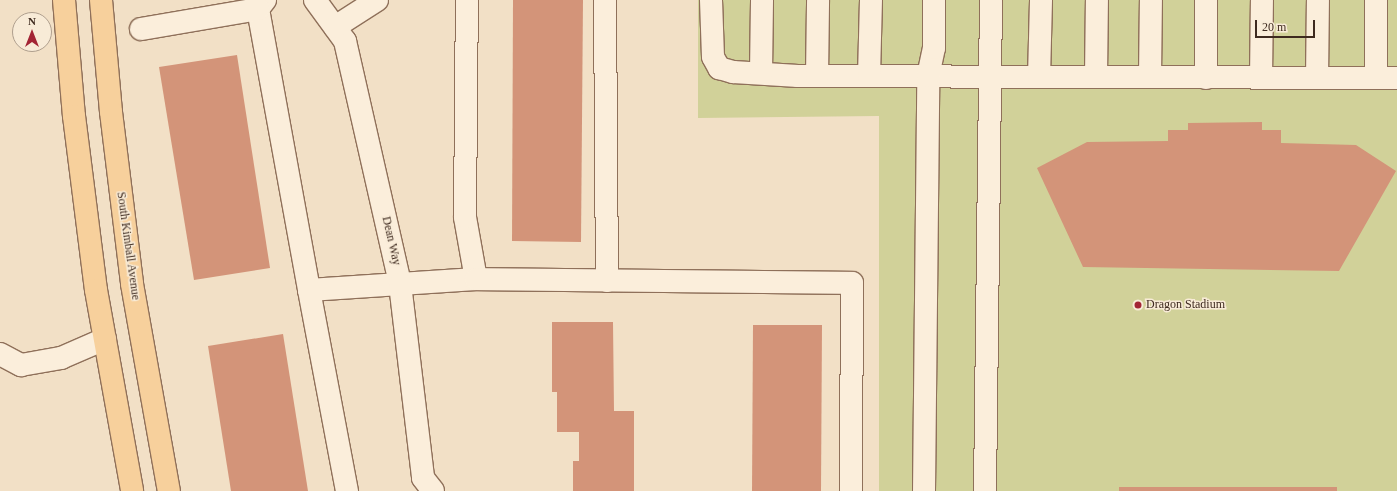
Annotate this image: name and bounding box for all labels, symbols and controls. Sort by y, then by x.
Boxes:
north arrow [12,12,52,52]
scale bar [1257,12,1317,38]
text: N [28,15,36,27]
text: 20 m [1262,20,1286,34]
street label: South Kimball Avenue [113,191,143,301]
street label: Dean Way [378,215,404,267]
place label: Dragon Stadium [1146,298,1225,312]
marker: Dragon Stadium [1133,300,1143,310]

